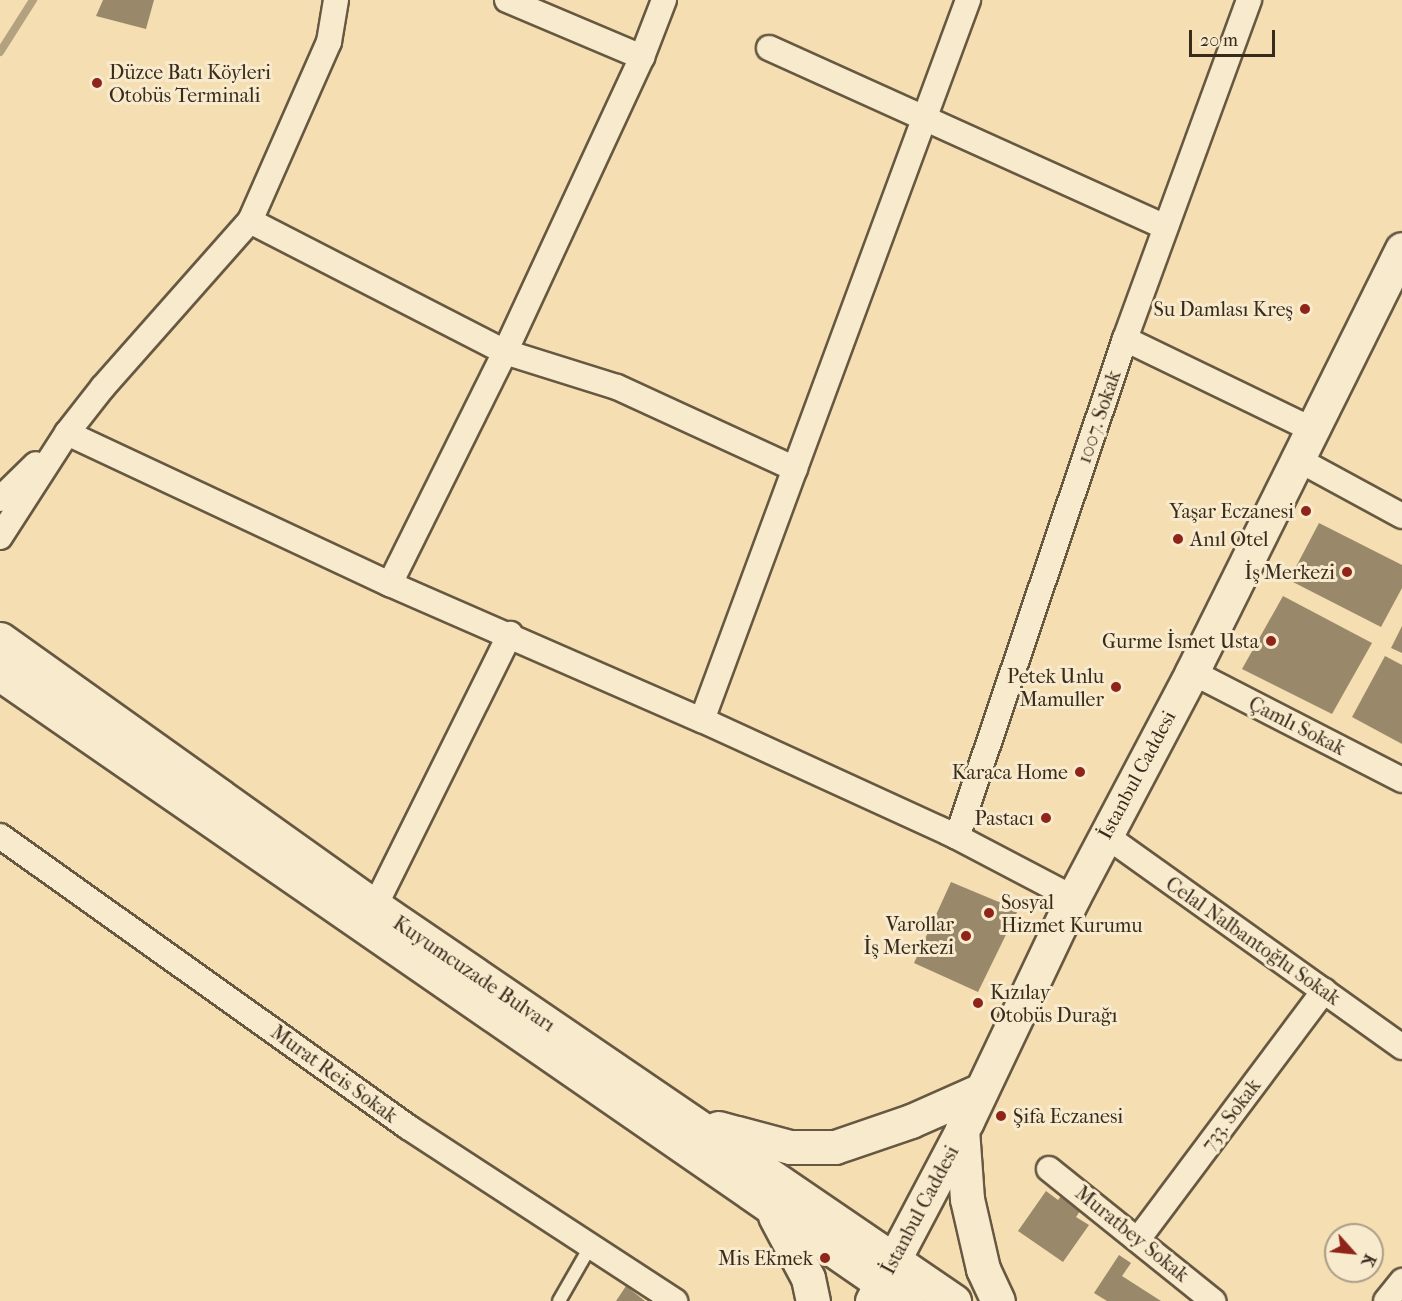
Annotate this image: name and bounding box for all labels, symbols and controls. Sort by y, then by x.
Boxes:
scale bar [1192,18,1278,56]
text: 20 m [1200,30,1238,51]
place label: Düzce Batı Köyleri Otobüs Terminali [109,60,271,107]
marker: Düzce Batı Köyleri Otobüs Terminali [90,76,104,90]
place label: Su Damlası Kreş [1153,297,1293,321]
marker: Su Damlası Kreş [1298,302,1312,316]
street label: 1007. Sokak [1072,367,1126,467]
place label: Yaşar Eczanesi [1169,499,1294,523]
marker: Yaşar Eczanesi [1299,504,1313,518]
place label: Anıl Otel [1190,527,1269,551]
marker: Anıl Otel [1171,532,1185,546]
place label: İş Merkezi [1245,560,1335,584]
marker: İş Merkezi [1340,565,1354,579]
place label: Gurme İsmet Usta [1102,629,1259,653]
marker: Gurme İsmet Usta [1264,634,1278,648]
place label: Petek Unlu Mamuller [1007,664,1104,711]
marker: Petek Unlu Mamuller [1109,680,1123,694]
street label: Çamlı Sokak [1245,691,1349,761]
street label: İstanbul Caddesi [1093,707,1181,843]
place label: Karaca Home [952,760,1068,784]
marker: Karaca Home [1073,765,1087,779]
place label: Pastacı [974,806,1034,830]
marker: Pastacı [1039,811,1053,825]
street label: Celal Nalbantoğlu Sokak [1161,872,1345,1010]
place label: Sosyal Hizmet Kurumu [1001,890,1143,937]
marker: Sosyal Hizmet Kurumu [982,906,996,920]
street label: Kuyumcuzade Bulvarı [388,911,560,1037]
place label: Varollar İş Merkezi [864,912,954,959]
marker: Varollar İş Merkezi [959,929,973,943]
place label: Kızılay Otobüs Durağı [990,980,1117,1027]
marker: Kızılay Otobüs Durağı [971,996,985,1010]
street label: Murat Reis Sokak [266,1020,402,1128]
street label: 733. Sokak [1196,1074,1266,1156]
place label: Şifa Eczanesi [1013,1104,1123,1128]
marker: Şifa Eczanesi [994,1109,1008,1123]
street label: İstanbul Caddesi [876,1142,964,1278]
street label: Muratbey Sokak [1070,1181,1194,1287]
north arrow [1324,1223,1384,1283]
place label: Mis Ekmek [718,1246,813,1270]
marker: Mis Ekmek [818,1251,832,1265]
text: K [1358,1251,1380,1270]

